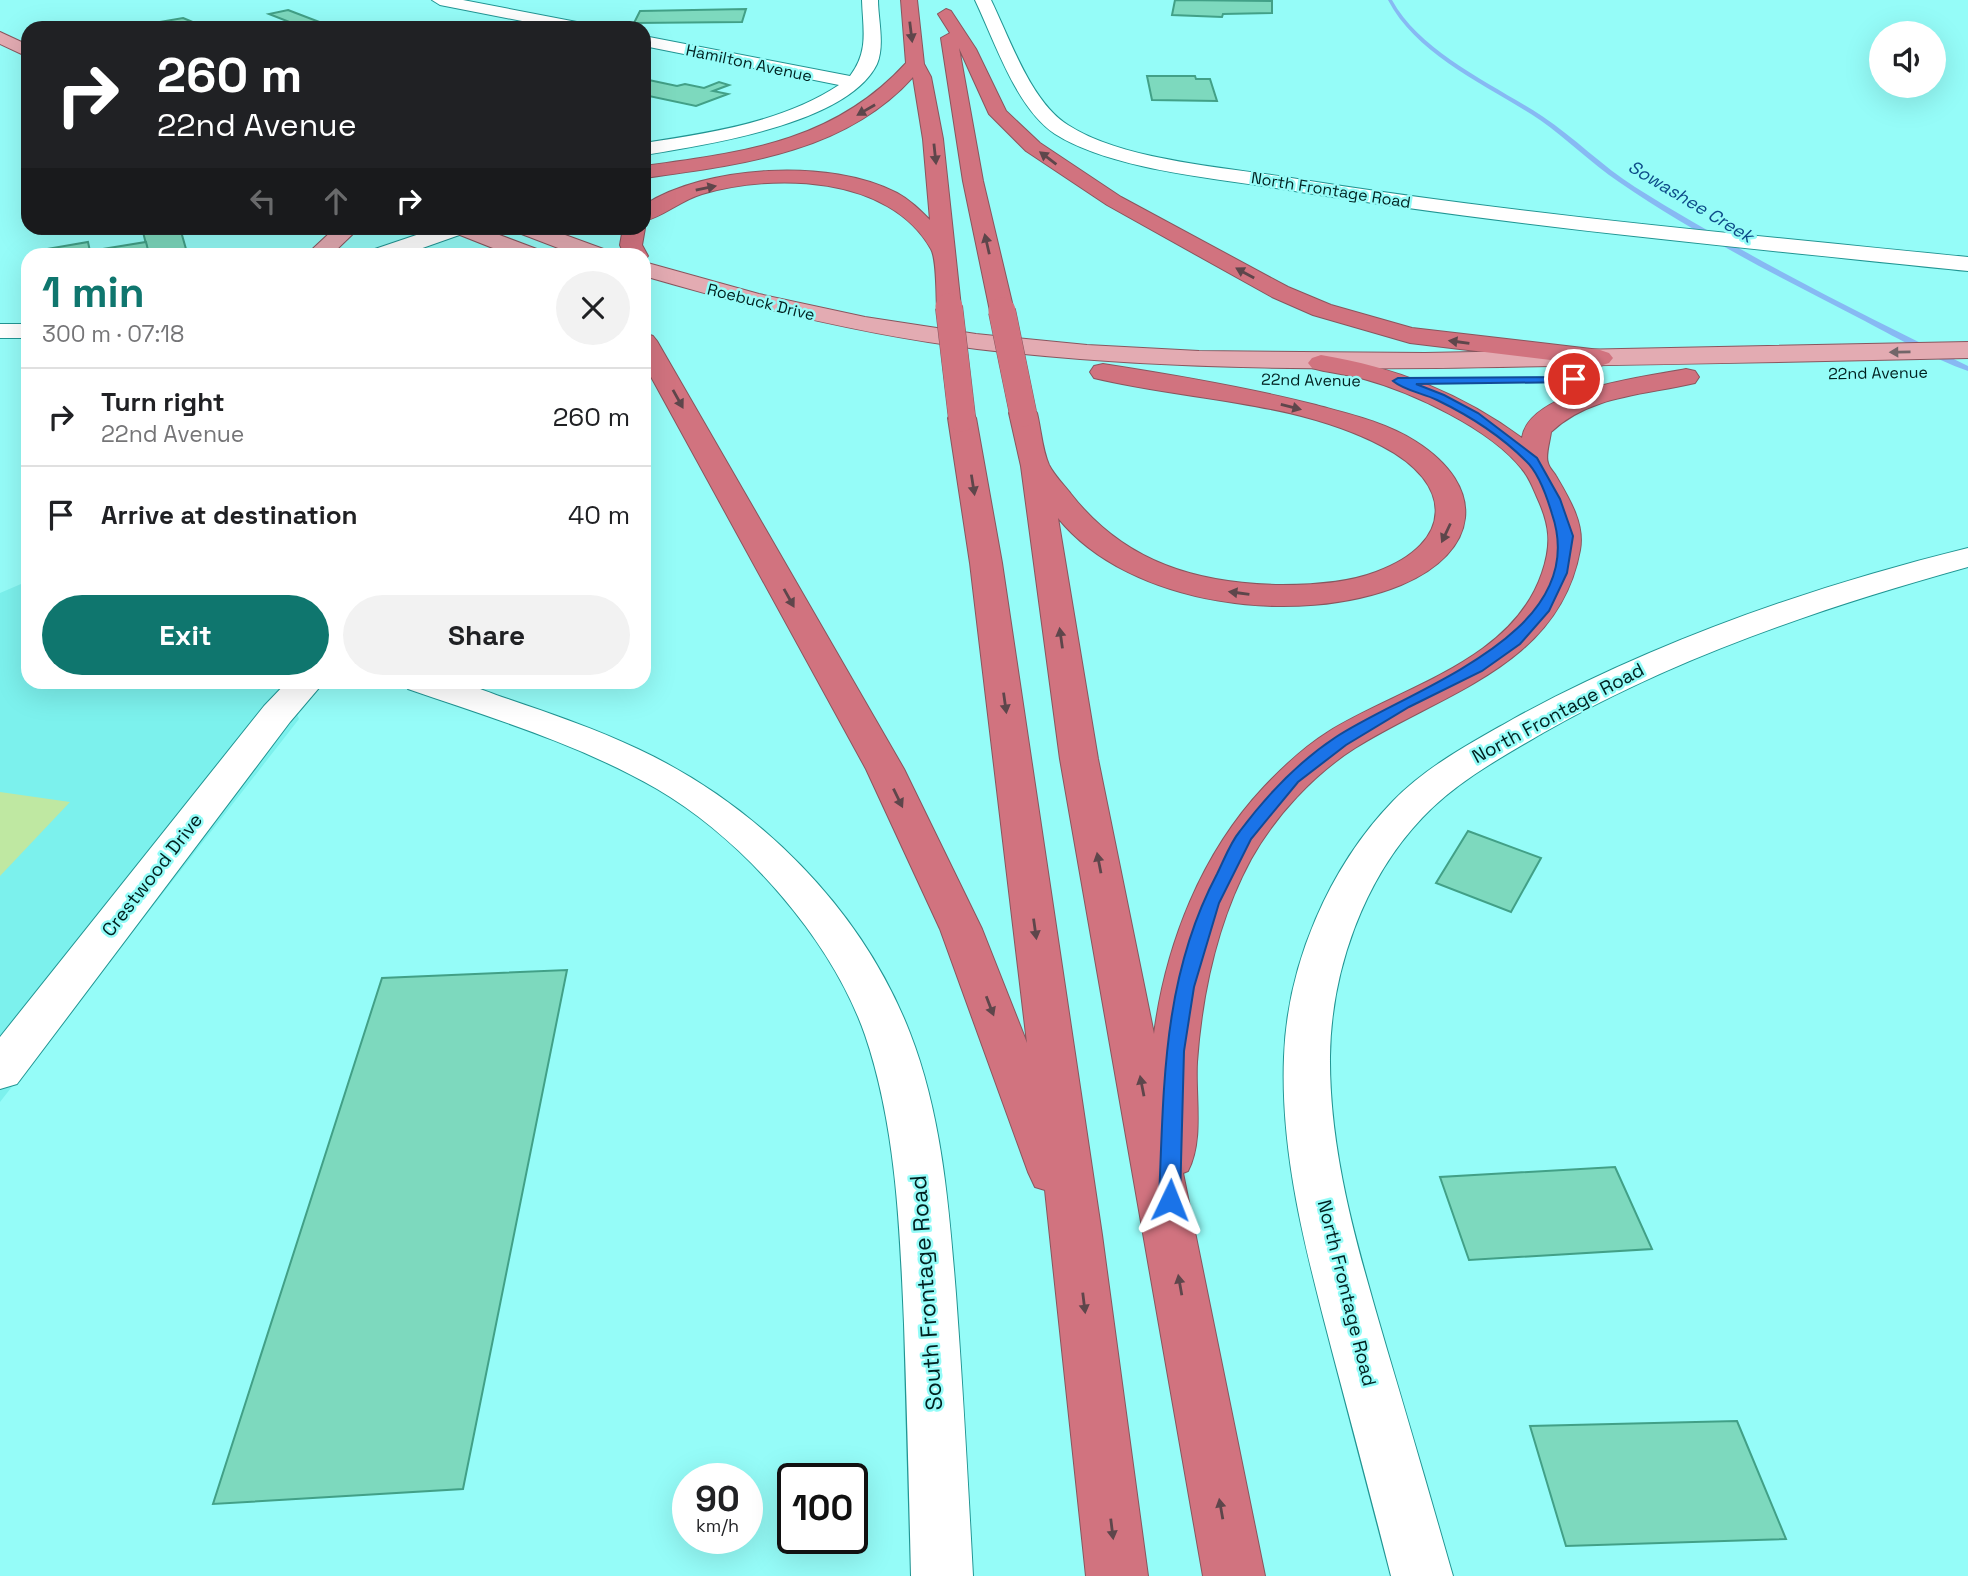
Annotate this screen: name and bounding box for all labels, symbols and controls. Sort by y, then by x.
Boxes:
one-way arrow [906,21,917,43]
map controls [1869,21,1946,98]
button: sound [1869,21,1946,98]
street label: Hamilton Avenue [684,39,814,87]
text: 260 m [157,44,302,106]
icon: right [42,49,133,140]
one-way arrow [857,104,876,116]
text: 22nd Avenue [157,105,357,145]
one-way arrow [930,143,941,165]
one-way arrow [1039,152,1057,166]
water label: Sowashee Creek [1624,155,1760,249]
street label: North Frontage Road [1250,167,1412,213]
icon: left [244,182,282,220]
icon: ahead [317,182,355,220]
icon: right [390,182,428,220]
one-way arrow [695,182,717,193]
one-way arrow [981,233,992,255]
text: 1 min [42,266,145,319]
one-way arrow [1235,267,1254,279]
button: close [556,271,630,345]
street label: Roebuck Drive [705,278,817,326]
text: 300 m · 07:18 [42,319,184,349]
one-way arrow [1448,337,1470,348]
one-way arrow [1889,346,1911,358]
pin [1544,349,1604,409]
icon: arrive [1555,360,1593,398]
street label: 22nd Avenue [1828,362,1928,384]
street label: 22nd Avenue [1261,369,1361,391]
text: Turn right [101,385,225,419]
one-way arrow [672,390,684,409]
icon: right [42,398,80,436]
text: 260 m [553,400,630,434]
one-way arrow [1280,402,1302,413]
text: 22nd Avenue [101,419,244,449]
one-way arrow [968,474,979,496]
icon: arrive [42,496,80,534]
text: Arrive at destination [101,498,358,532]
text: 40 m [568,498,630,532]
one-way arrow [1440,523,1452,543]
one-way arrow [1228,587,1250,598]
one-way arrow [783,588,795,608]
button: Exit [42,595,329,675]
button: Share [343,595,630,675]
one-way arrow [1055,627,1066,649]
street label: North Frontage Road [1468,657,1648,769]
one-way arrow [999,692,1010,714]
one-way arrow [893,788,904,808]
street label: Crestwood Drive [96,808,208,942]
one-way arrow [1093,852,1104,874]
one-way arrow [1030,918,1041,940]
one-way arrow [985,995,996,1016]
one-way arrow [1136,1075,1147,1097]
position arrow [1133,1163,1207,1237]
street label: South Frontage Road [903,1174,949,1412]
street label: North Frontage Road [1312,1197,1382,1389]
one-way arrow [1174,1274,1185,1296]
one-way arrow [1079,1292,1090,1314]
speed limit sign: 100 [777,1463,868,1554]
text: 90 [695,1477,740,1521]
one-way arrow [1216,1498,1227,1520]
text: km/h [696,1514,739,1537]
one-way arrow [1106,1518,1117,1540]

